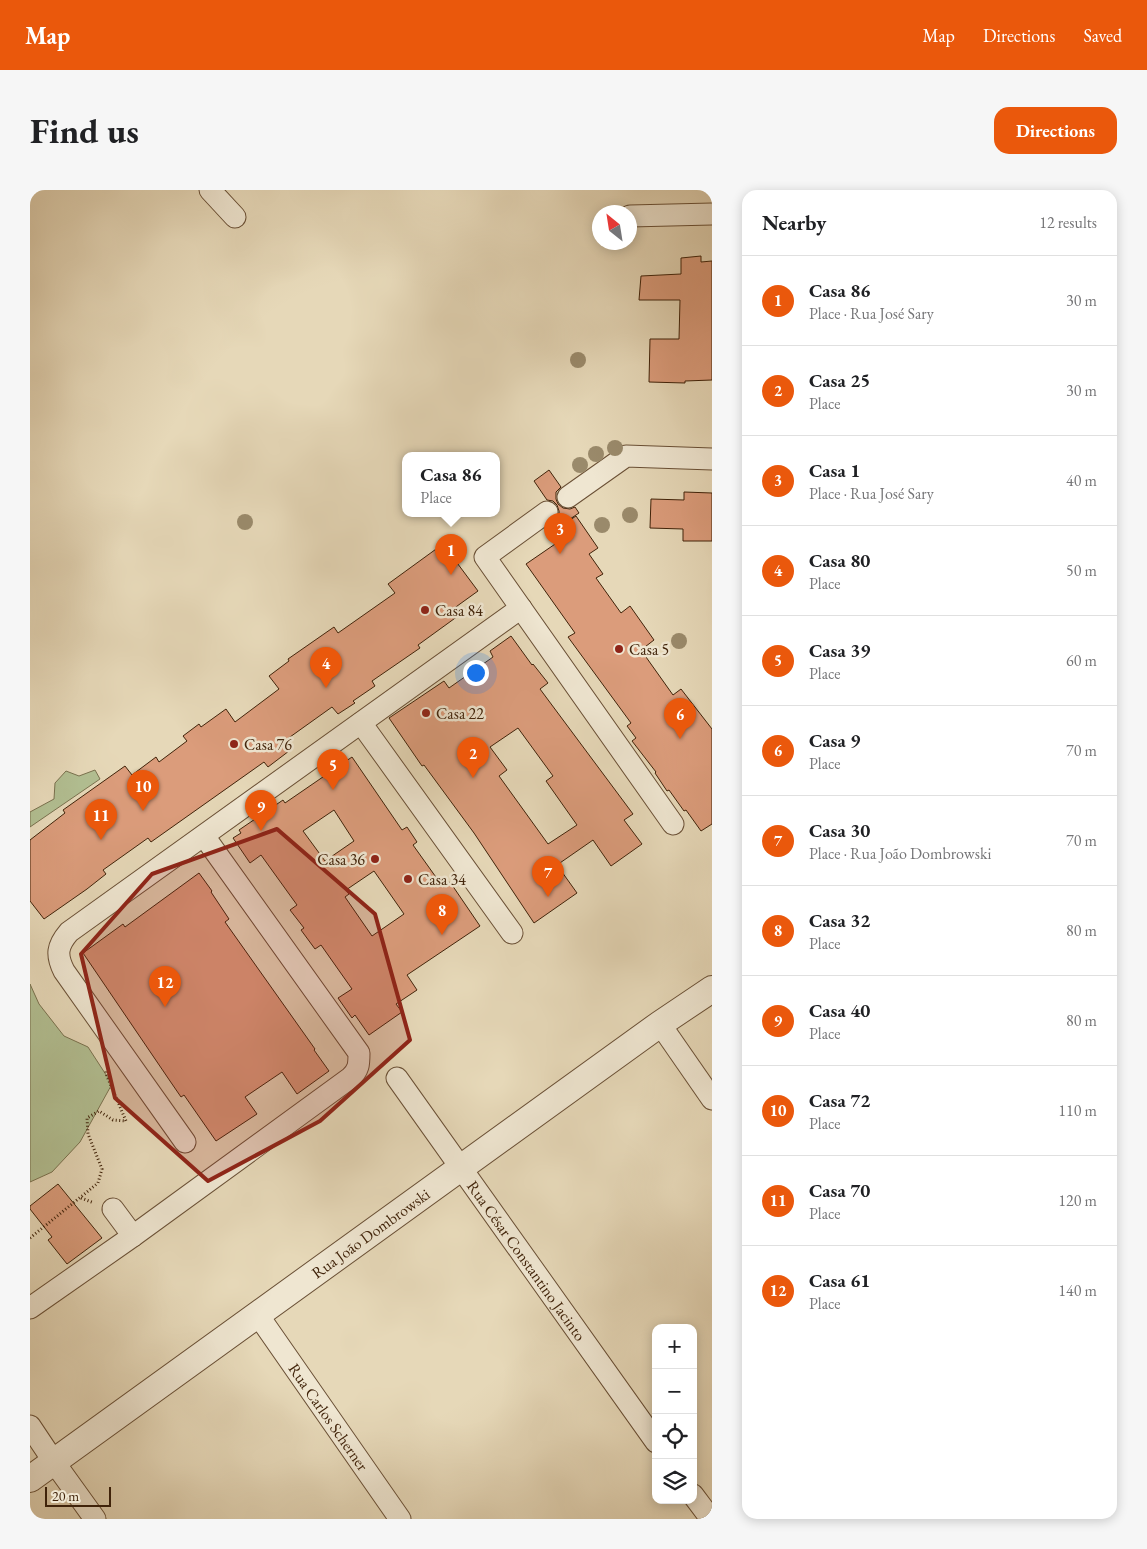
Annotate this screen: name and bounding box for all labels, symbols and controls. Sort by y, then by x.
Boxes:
text: Map [25,20,70,51]
text: Map [923,24,955,47]
text: Directions [983,24,1055,47]
text: Saved [1083,24,1122,47]
button: Directions [994,107,1117,154]
text: Find us [30,108,139,153]
north arrow [592,205,637,250]
text: Nearby [762,209,826,236]
text: 12 results [1039,212,1097,233]
text: Casa 86 [809,278,870,303]
text: 1 [774,290,782,311]
text: 30 m [1066,290,1097,311]
text: Place · Rua José Sary [809,303,934,324]
text: Casa 25 [809,368,870,393]
text: 2 [774,380,782,401]
text: 30 m [1066,380,1097,401]
text: Place [809,393,841,414]
popup [402,452,500,517]
text: Casa 1 [809,458,860,483]
text: Casa 86 [420,462,482,487]
text: 3 [774,470,782,491]
text: 40 m [1066,470,1097,491]
text: Place · Rua José Sary [809,483,934,504]
text: Place [420,487,452,508]
pin: 3 [544,513,576,554]
pin: 1 [435,534,467,575]
text: Casa 80 [809,548,870,573]
text: 4 [774,560,782,581]
text: 50 m [1066,560,1097,581]
text: Place [809,573,841,594]
place label: Casa 84 [435,600,483,621]
marker: Casa 84 [419,604,431,616]
text: Casa 39 [809,638,870,663]
place label: Casa 5 [629,639,669,660]
marker: Casa 5 [613,643,625,655]
pin: 4 [310,647,342,688]
text: 5 [774,650,782,671]
text: 60 m [1066,650,1097,671]
your location [463,660,489,686]
text: Place [809,663,841,684]
pin: 6 [664,698,696,739]
place label: Casa 22 [436,703,484,724]
marker: Casa 22 [420,707,432,719]
text: Casa 9 [809,728,860,753]
place label: Casa 76 [244,734,292,755]
pin: 2 [457,737,489,778]
marker: Casa 76 [228,738,240,750]
text: 6 [774,740,782,761]
text: 70 m [1066,740,1097,761]
pin: 5 [317,749,349,790]
text: Place [809,753,841,774]
pin: 10 [127,770,159,811]
pin: 9 [245,790,277,831]
pin: 11 [85,799,117,840]
text: Casa 30 [809,818,870,843]
text: 7 [774,830,782,851]
text: 70 m [1066,830,1097,851]
text: Place · Rua João Dombrowski [809,843,991,864]
place label: Casa 36 [317,849,365,870]
marker: Casa 36 [369,853,381,865]
pin: 7 [532,856,564,897]
place label: Casa 34 [418,869,466,890]
marker: Casa 34 [402,873,414,885]
pin: 8 [426,894,458,935]
text: Casa 32 [809,908,870,933]
text: 8 [774,920,782,941]
text: 80 m [1066,920,1097,941]
text: Place [809,933,841,954]
pin: 12 [149,966,181,1007]
text: Casa 40 [809,998,870,1023]
text: 9 [774,1010,782,1031]
text: 80 m [1066,1010,1097,1031]
text: Place [809,1023,841,1044]
text: Casa 72 [809,1088,870,1113]
text: 10 [770,1100,786,1121]
text: 110 m [1058,1100,1097,1121]
text: Place [809,1113,841,1134]
street label: Rua César Constantino Jacinto [462,1176,591,1345]
text: Casa 70 [809,1178,870,1203]
street label: Rua João Dombrowski [307,1184,434,1283]
text: 11 [770,1190,786,1211]
text: 120 m [1058,1190,1097,1211]
text: Place [809,1203,841,1224]
text: Casa 61 [809,1268,870,1293]
text: 12 [770,1280,786,1301]
text: 140 m [1058,1280,1097,1301]
text: Place [809,1293,841,1314]
map controls [652,1324,697,1504]
button: + [652,1324,697,1369]
street label: Rua Carlos Scherner [284,1359,374,1476]
button: − [652,1369,697,1414]
button: locate [652,1414,697,1459]
button: layers [652,1459,697,1504]
scale bar [45,1484,111,1507]
text: 20 m [52,1487,79,1505]

